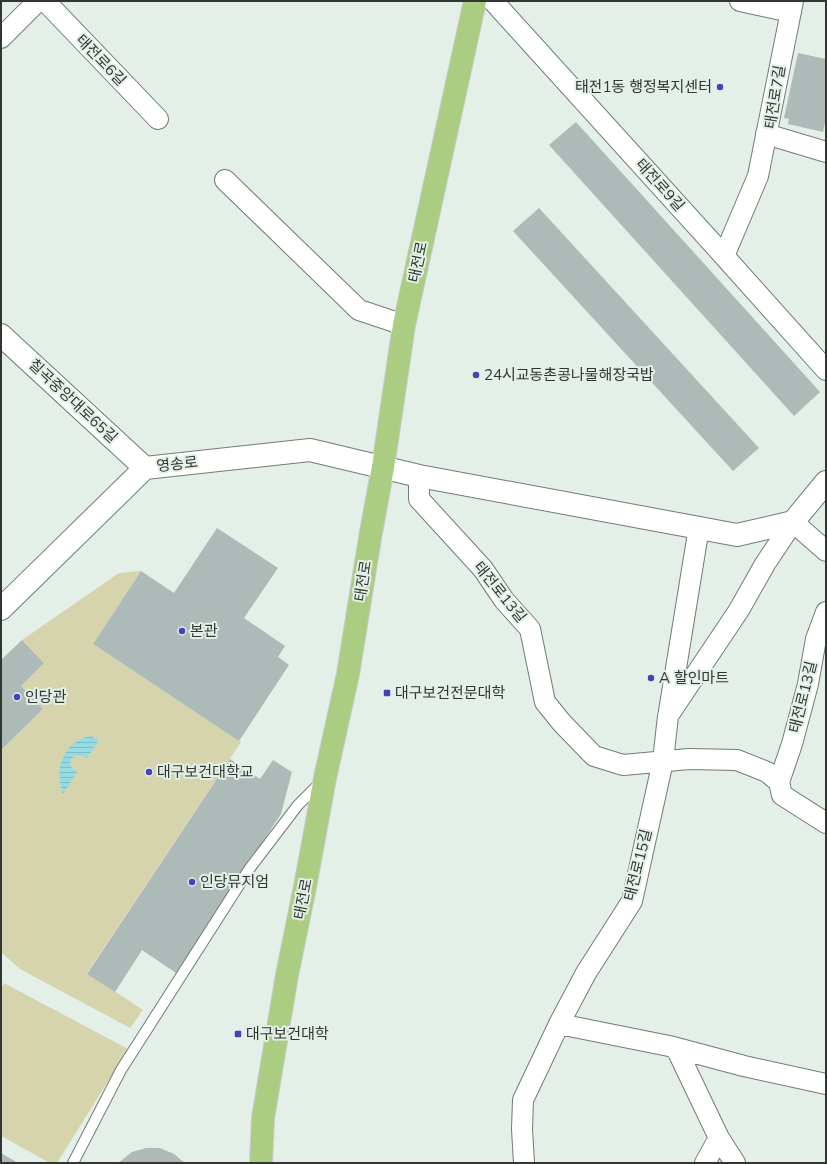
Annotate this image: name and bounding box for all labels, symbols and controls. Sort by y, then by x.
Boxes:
street label: 태전로6길 [72,30,130,89]
street label: 태전로7길 [760,64,789,130]
place label: 태전1동 행정복지센터 [575,77,712,96]
marker: 태전1동 행정복지센터 [715,82,725,92]
street label: 태전로9길 [632,154,689,215]
street label: 태전로 [404,240,431,284]
street label: 칠곡중앙대로65길 [25,355,122,447]
place label: 24시교동촌콩나물해장국밥 [484,365,654,384]
marker: 24시교동촌콩나물해장국밥 [471,370,481,380]
street label: 영송로 [155,452,199,475]
street label: 태전로13길 [470,557,531,626]
street label: 태전로 [350,559,375,603]
place label: 본관 [190,621,218,640]
marker: 본관 [177,626,187,636]
street label: 태전로13길 [784,659,821,735]
place label: A 할인마트 [659,668,729,687]
marker: A 할인마트 [646,673,656,683]
place label: 대구보건전문대학 [395,683,506,702]
place label: 인당관 [25,687,67,706]
marker: 대구보건전문대학 [382,688,392,698]
marker: 인당관 [12,692,22,702]
place label: 대구보건대학교 [157,762,254,781]
marker: 대구보건대학교 [144,767,154,777]
street label: 태전로15길 [619,827,656,903]
place label: 인당뮤지엄 [200,872,269,891]
marker: 인당뮤지엄 [187,877,197,887]
street label: 태전로 [289,877,316,921]
place label: 대구보건대학 [246,1024,329,1043]
marker: 대구보건대학 [233,1029,243,1039]

